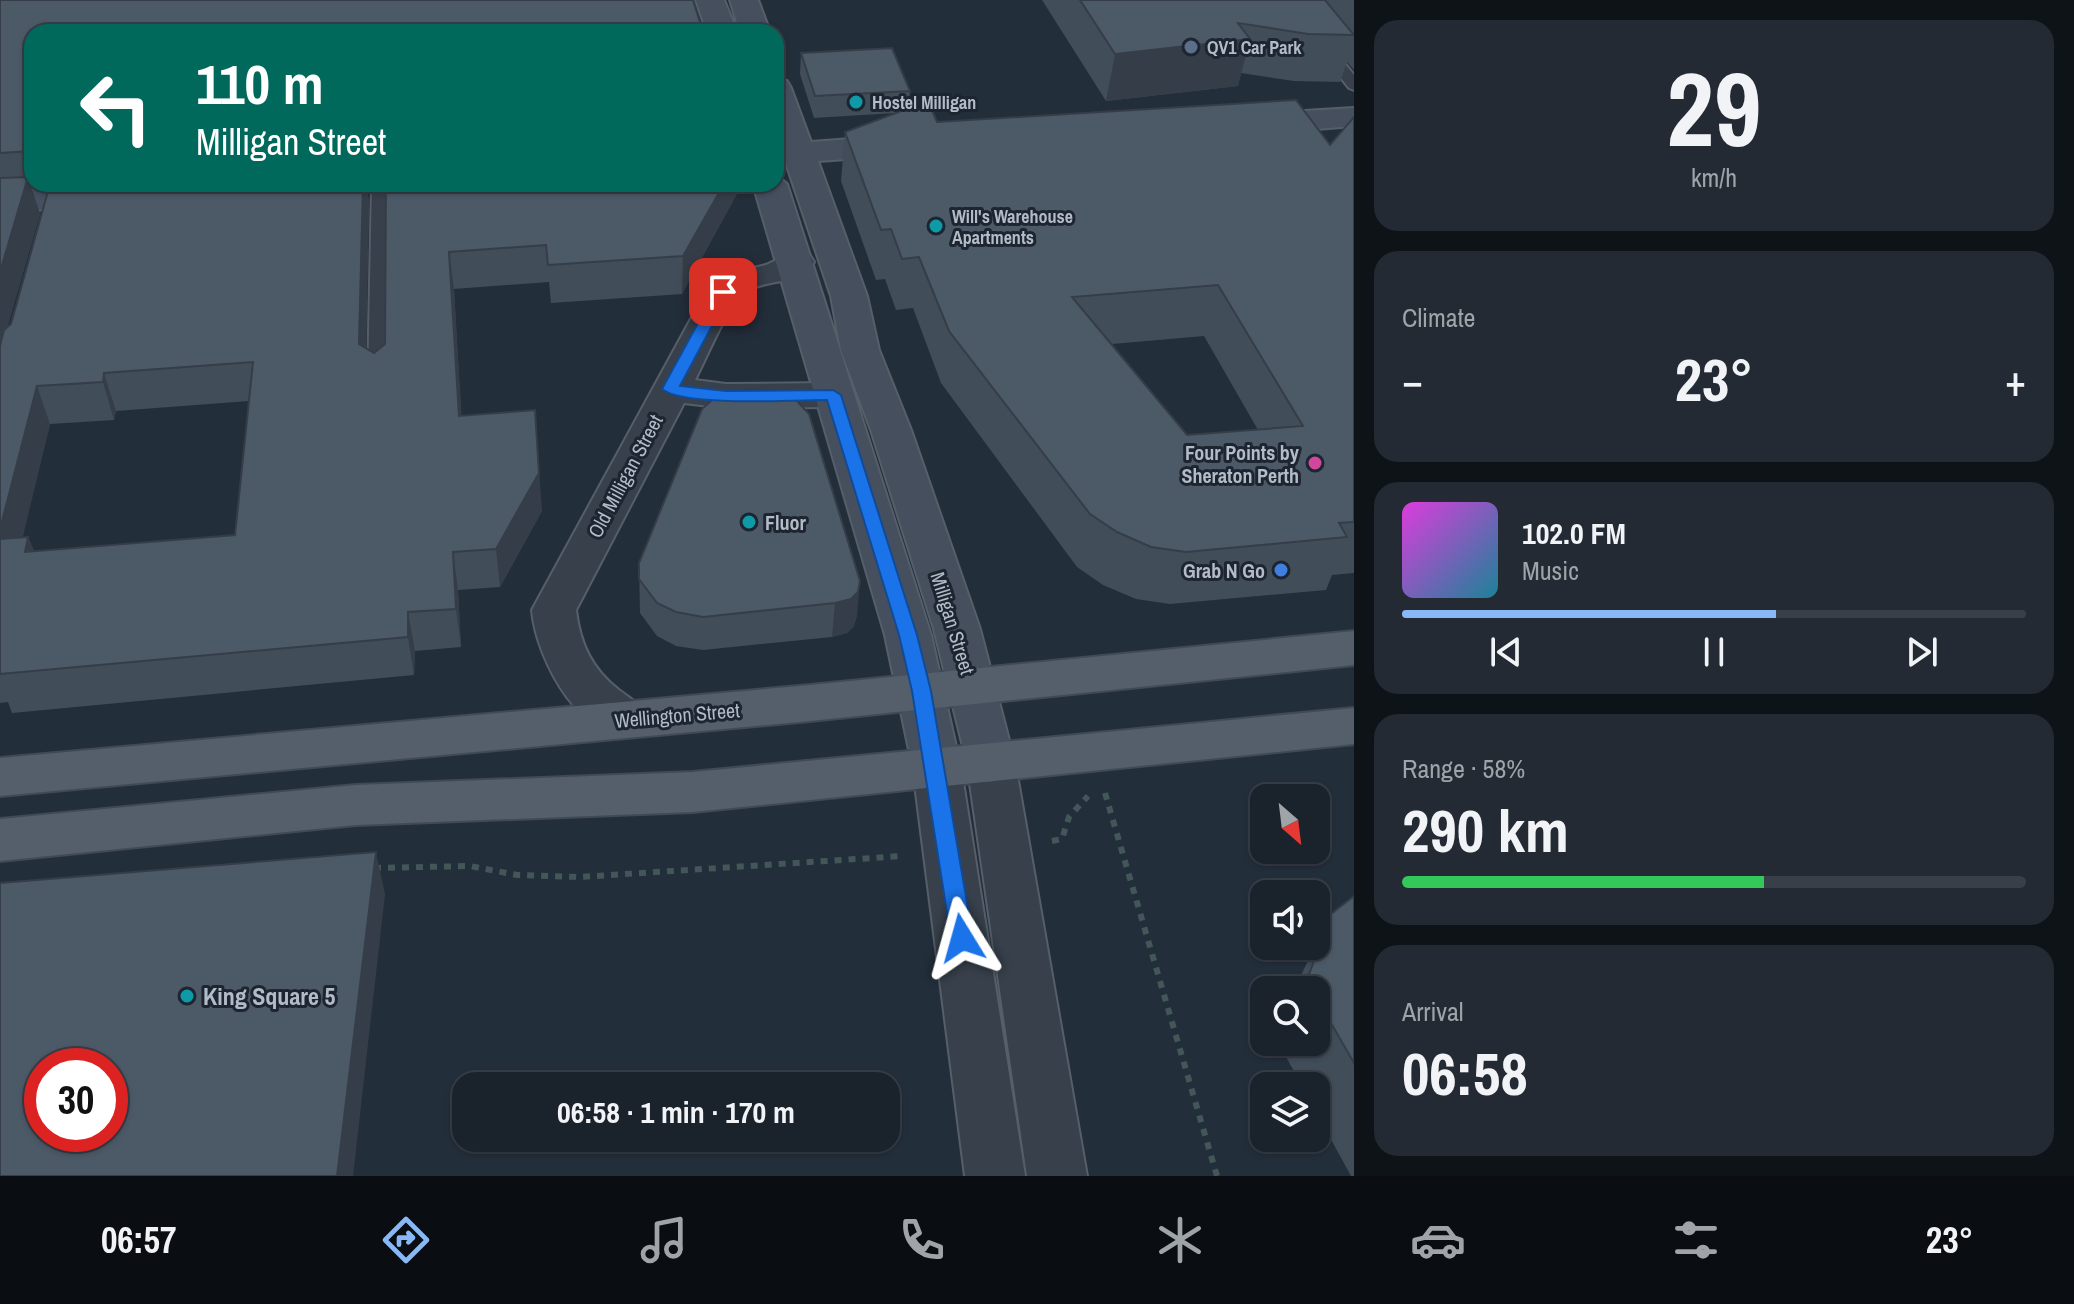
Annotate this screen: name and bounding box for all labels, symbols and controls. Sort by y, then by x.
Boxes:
place label: QV1 Car Park [1207,35,1302,60]
marker: QV1 Car Park [1182,38,1200,56]
text: 29 [1667,38,1761,178]
text: 110 m [196,46,324,121]
icon: left [64,56,168,160]
place label: Hostel Milligan [872,90,976,115]
marker: Hostel Milligan [847,93,865,111]
text: Milligan Street [196,118,386,166]
text: km/h [1691,160,1737,195]
place label: Will's Warehouse Apartments [952,204,1073,250]
marker: Will's Warehouse Apartments [927,217,945,235]
pin [689,258,757,326]
icon: arrive [701,270,745,314]
text: Climate [1402,300,1475,335]
text: 23° [1675,339,1753,420]
text: − [1402,350,1423,410]
text: + [2005,350,2026,410]
street label: Old Milligan Street [581,409,669,542]
place label: Four Points by Sheraton Perth [1181,439,1300,489]
marker: Four Points by Sheraton Perth [1306,454,1324,472]
place label: Fluor [765,509,807,536]
marker: Fluor [740,513,758,531]
text: 102.0 FM [1522,513,1626,553]
text: Music [1522,553,1579,588]
place label: Grab N Go [1183,557,1265,584]
marker: Grab N Go [1272,561,1290,579]
street label: Milligan Street [925,568,981,678]
icon: previous [1484,630,1528,674]
icon: pause [1692,630,1736,674]
icon: next [1900,630,1944,674]
street label: Wellington Street [613,696,741,734]
text: Range · 58% [1402,751,1525,786]
north arrow [1250,784,1330,864]
map controls [1250,784,1330,1152]
text: 290 km [1402,790,1569,871]
button: sound [1250,880,1330,960]
position arrow [920,896,1004,980]
button: search [1250,976,1330,1056]
place label: King Square 5 [203,980,335,1012]
marker: King Square 5 [178,987,196,1005]
text: Arrival [1402,994,1464,1029]
text: 06:58 [1402,1033,1528,1114]
speed limit sign: 30 [24,1048,128,1152]
button: layers [1250,1072,1330,1152]
text: 06:58 · 1 min · 170 m [557,1092,795,1132]
icon: directions [378,1212,434,1268]
icon: music [636,1212,692,1268]
icon: phone [894,1212,950,1268]
icon: climate [1152,1212,1208,1268]
icon: car [1410,1212,1466,1268]
icon: filters [1668,1212,1724,1268]
text: 06:57 [101,1216,176,1264]
text: 23° [1926,1216,1973,1264]

